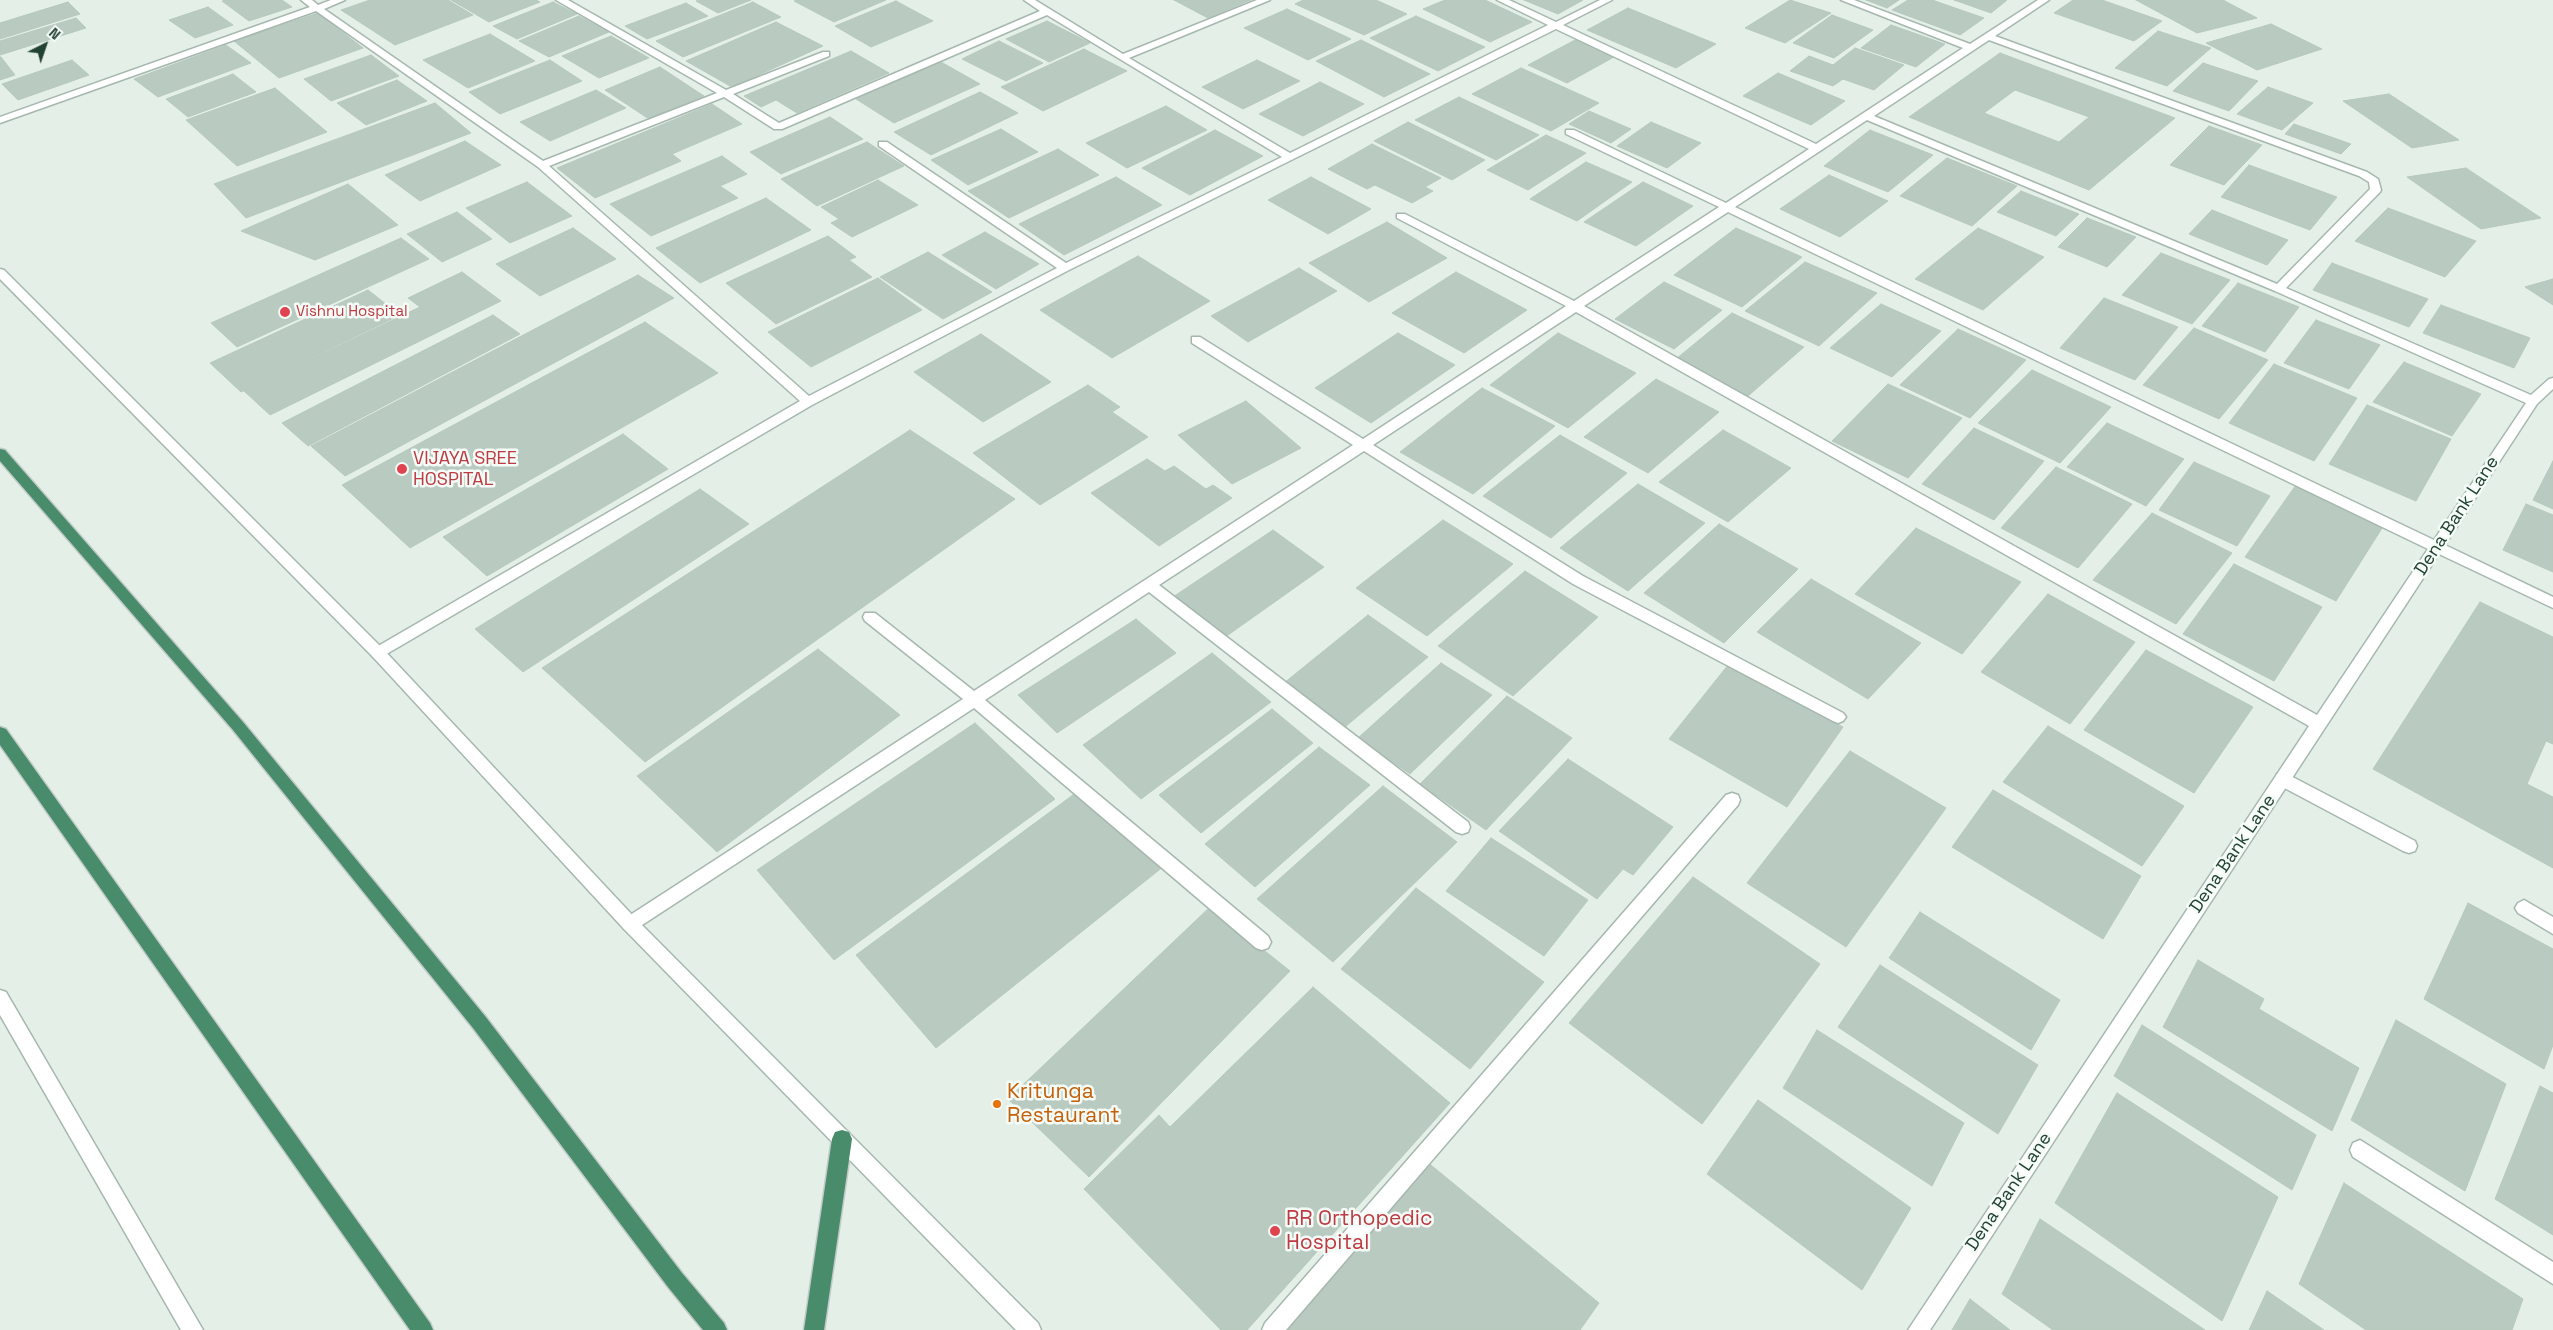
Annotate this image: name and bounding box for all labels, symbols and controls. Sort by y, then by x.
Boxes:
north arrow [20,20,70,70]
text: N [45,24,64,44]
place label: Vishnu Hospital [296,303,408,321]
marker: Vishnu Hospital [278,305,292,319]
place label: VIJAYA SREE HOSPITAL [413,448,517,490]
street label: Dena Bank Lane [2410,452,2504,580]
marker: VIJAYA SREE HOSPITAL [395,462,409,476]
street label: Dena Bank Lane [2185,791,2281,917]
place label: Kritunga Restaurant [1007,1079,1120,1129]
marker: Kritunga Restaurant [991,1098,1003,1110]
street label: Dena Bank Lane [1961,1129,2057,1255]
place label: RR Orthopedic Hospital [1286,1206,1433,1256]
marker: RR Orthopedic Hospital [1268,1224,1282,1238]

